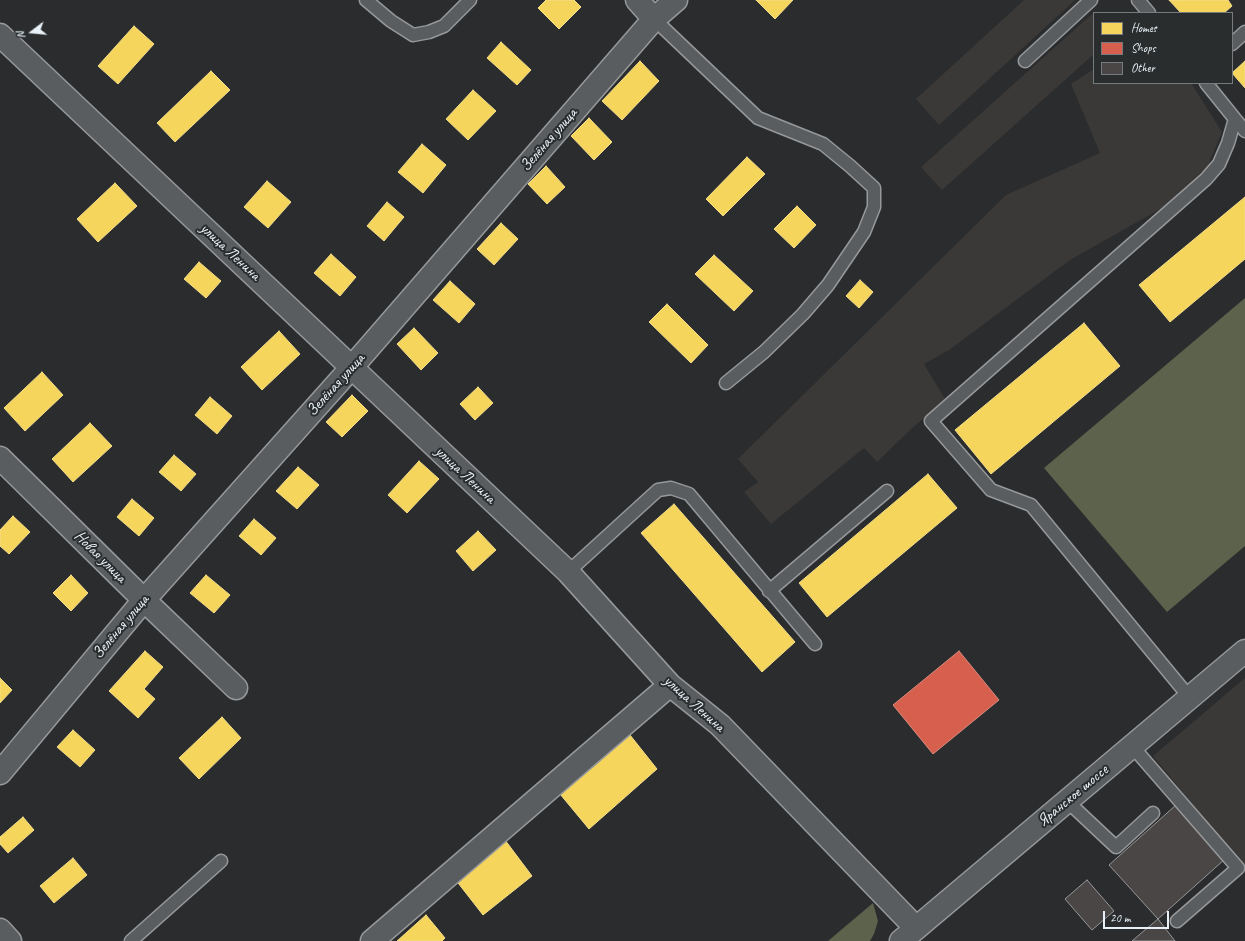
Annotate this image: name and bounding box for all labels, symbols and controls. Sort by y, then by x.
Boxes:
north arrow [12,12,52,52]
legend [1093,12,1233,84]
text: Homes [1131,20,1157,36]
text: N [13,30,28,41]
text: Shops [1131,40,1156,56]
text: Other [1131,60,1155,76]
street label: Зелёная улица [516,104,582,176]
street label: улица Ленина [196,219,264,285]
street label: Зелёная улица [303,350,369,420]
street label: улица Ленина [431,442,499,508]
street label: Новая улица [70,527,130,587]
street label: Зелёная улица [89,591,153,663]
street label: улица Ленина [659,671,729,737]
street label: Яранское шоссе [1034,761,1112,831]
scale bar [1105,903,1171,929]
text: 20 m [1110,910,1130,926]

